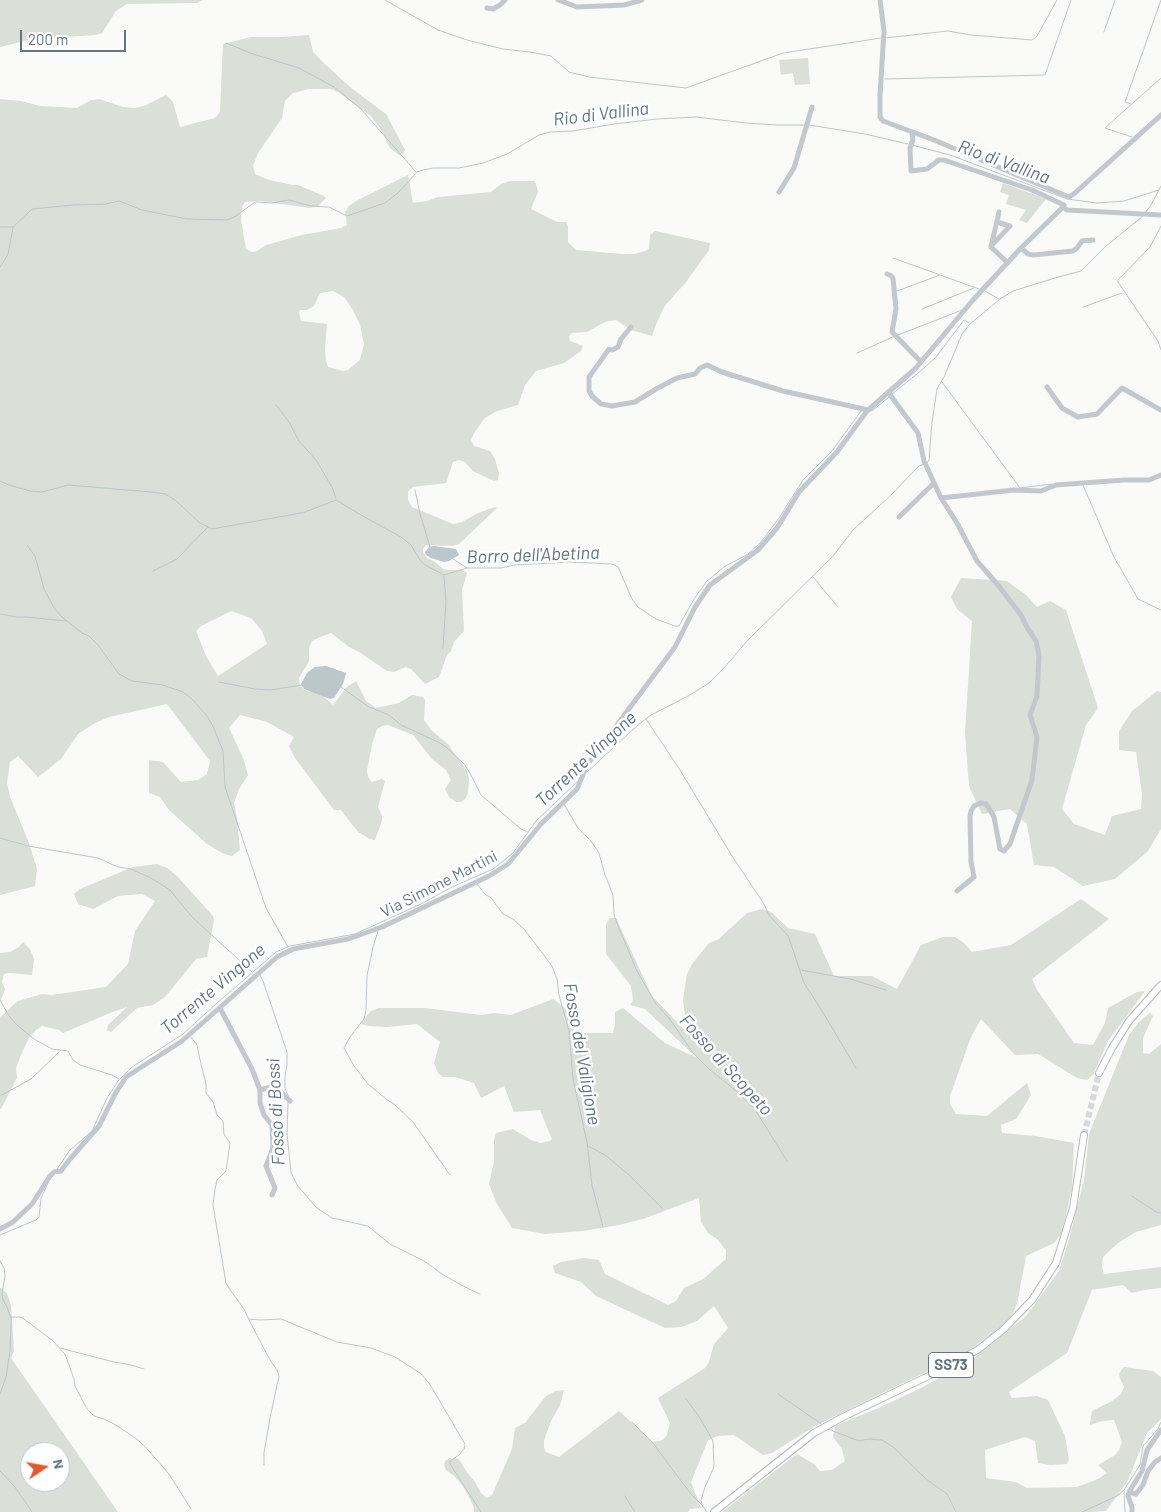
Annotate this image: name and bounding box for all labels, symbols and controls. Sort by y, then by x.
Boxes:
scale bar [22,20,129,52]
text: 200 m [28,30,68,48]
water label: Rio di Vallina [552,97,650,131]
water label: Rio di Vallina [955,135,1053,189]
water label: Borro dell'Abetina [466,542,600,568]
water label: Torrente Vingone [531,707,641,811]
street label: Via Simone Martini [377,846,501,922]
water label: Torrente Vingone [156,939,270,1039]
water label: Fosso del Valigione [559,981,605,1127]
water label: Fosso di Scopeto [675,1010,777,1120]
water label: Fosso di Bossi [262,1058,290,1166]
road number: SS73 [928,1352,974,1378]
north arrow [20,1442,70,1492]
text: N [50,1458,68,1470]

